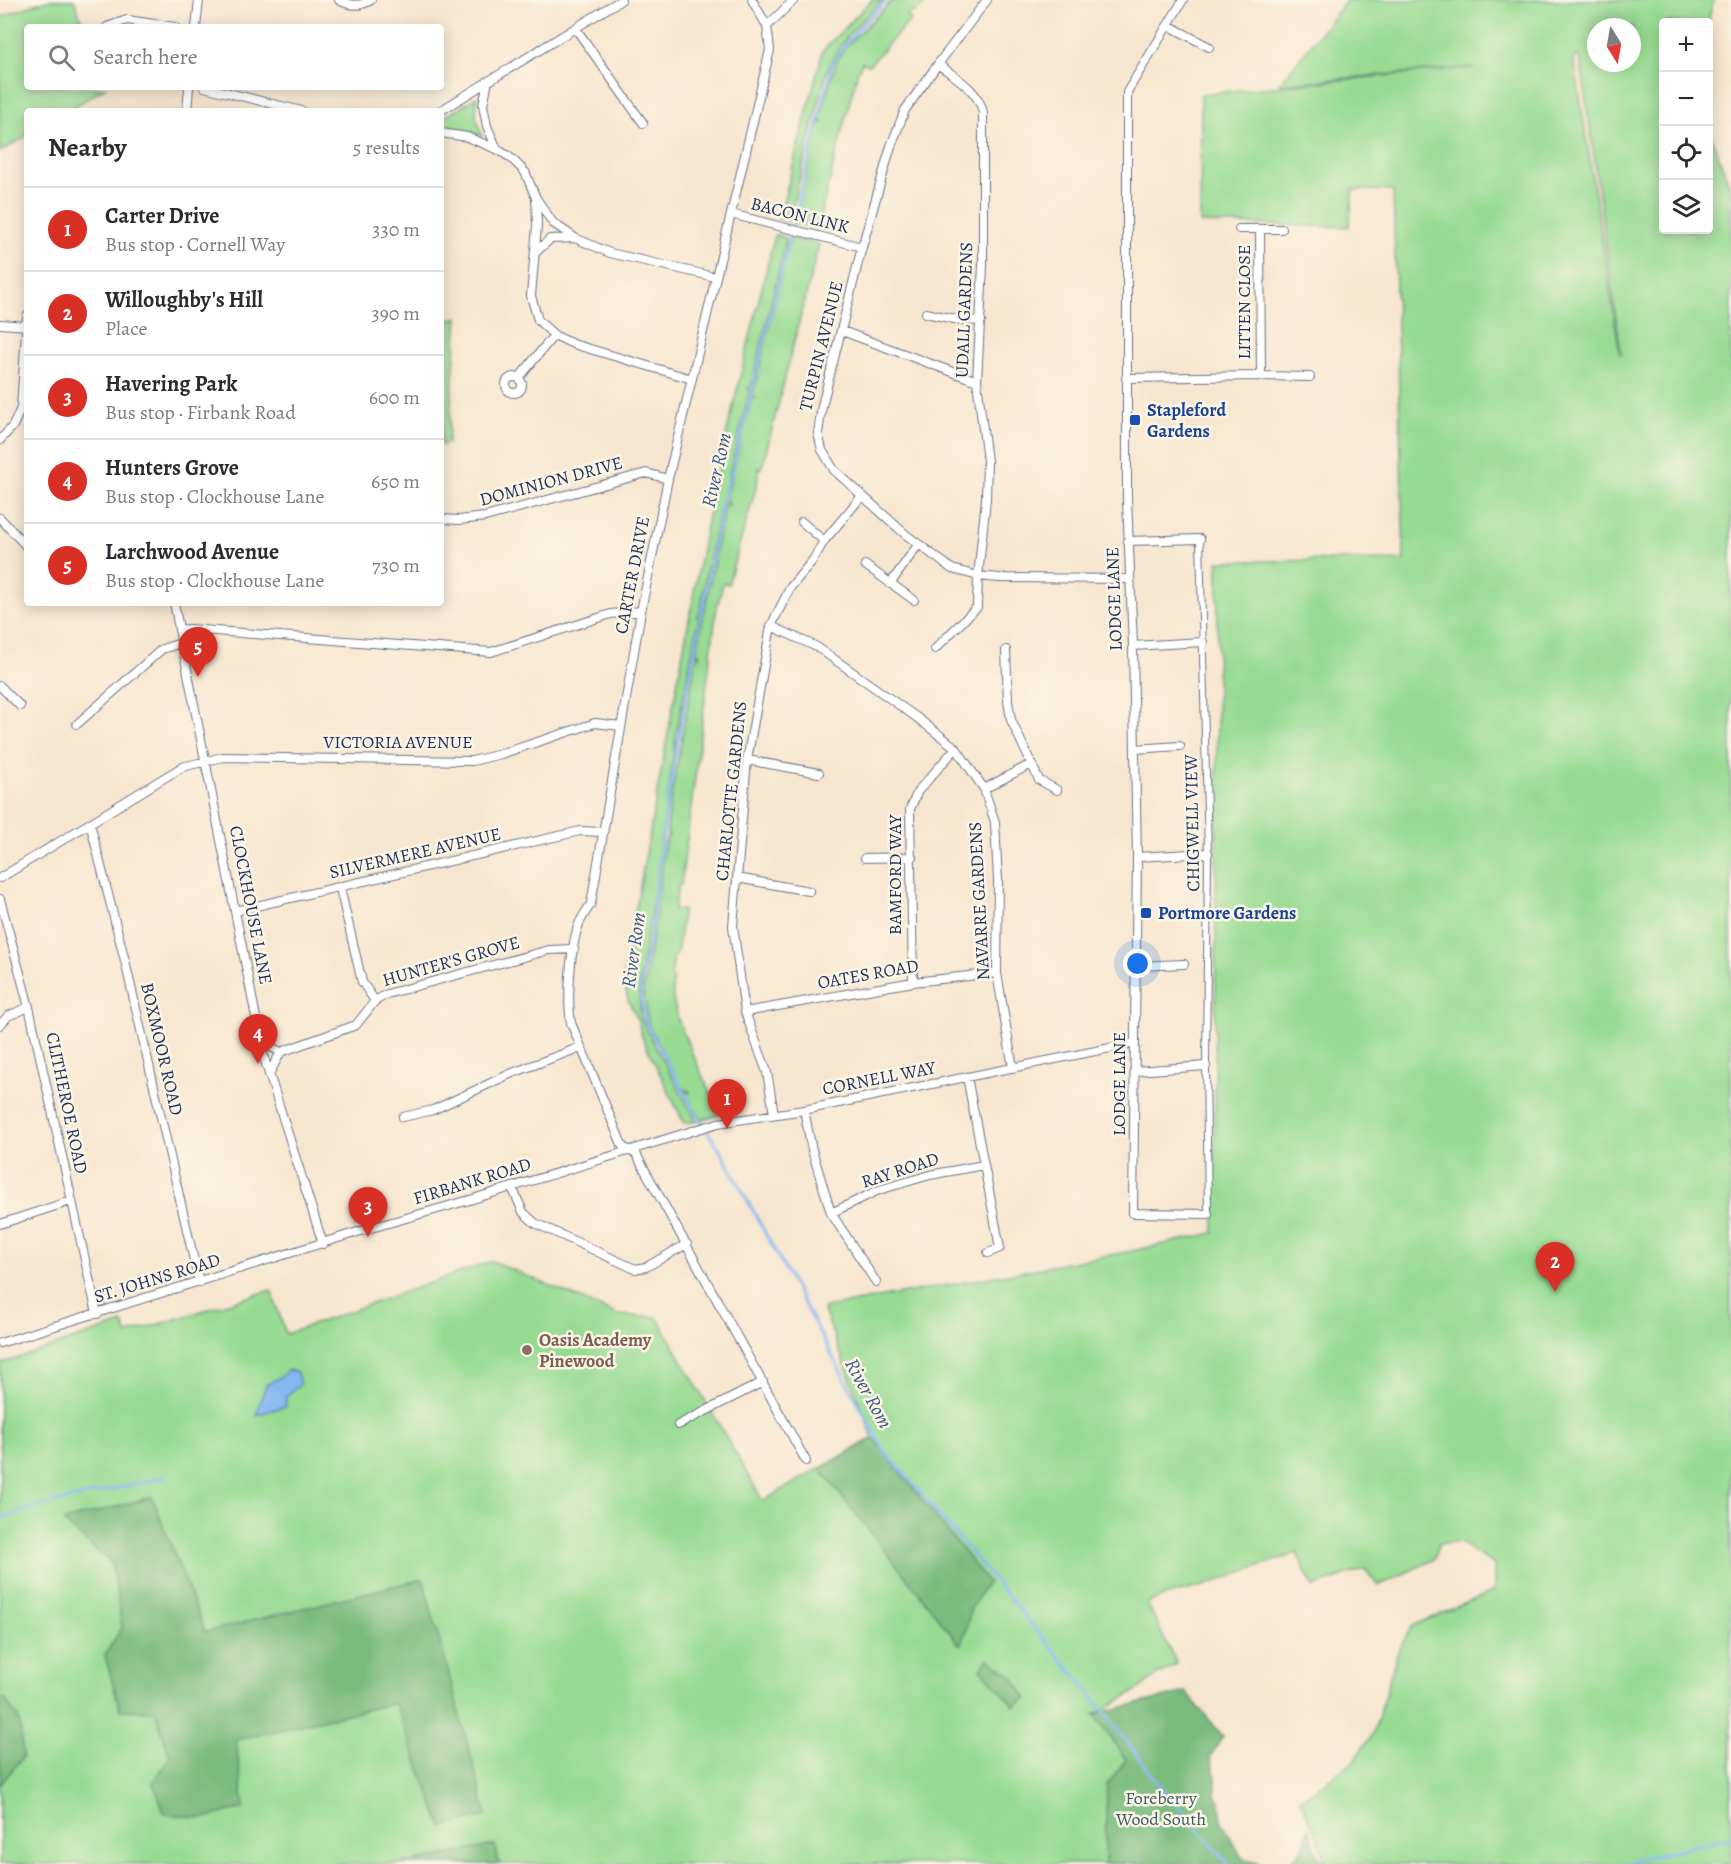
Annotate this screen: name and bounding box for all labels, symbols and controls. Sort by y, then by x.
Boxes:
north arrow [1587,18,1641,72]
map controls [1659,18,1713,234]
button: + [1659,18,1713,72]
search box [24,24,444,90]
icon: search [45,41,78,74]
text: Search here [93,42,198,72]
button: − [1659,72,1713,126]
button: locate [1659,126,1713,180]
text: Nearby [48,130,127,165]
text: 5 results [353,134,420,161]
button: layers [1659,180,1713,234]
street label: BACON LINK [748,191,852,239]
text: Carter Drive [105,201,219,231]
text: 1 [64,216,71,243]
text: 330 m [372,216,420,243]
text: Bus stop · Cornell Way [105,231,285,258]
street label: UDALL GARDENS [950,242,978,378]
street label: LITTEN CLOSE [1232,245,1256,359]
street label: TURPIN AVENUE [793,278,849,414]
text: Willoughby's Hill [105,285,263,315]
text: 2 [63,300,72,327]
text: 390 m [371,300,420,327]
text: Place [105,315,147,342]
text: Havering Park [105,369,237,399]
text: 3 [63,384,72,411]
text: 600 m [369,384,420,411]
place label: Stapleford Gardens [1147,398,1227,443]
text: Bus stop · Firbank Road [105,399,296,426]
marker: Stapleford Gardens [1128,413,1142,427]
water label: River Rom [695,430,738,510]
street label: DOMINION DRIVE [477,450,625,512]
text: Hunters Grove [105,453,239,483]
text: 4 [63,468,72,495]
text: 650 m [371,468,420,495]
text: Bus stop · Clockhouse Lane [105,483,324,510]
street label: CARTER DRIVE [609,514,655,636]
text: Larchwood Avenue [105,537,279,567]
street label: LODGE LANE [1100,547,1128,651]
text: 5 [63,552,72,579]
text: 730 m [372,552,420,579]
text: Bus stop · Clockhouse Lane [105,567,324,594]
pin: 5 [178,628,218,677]
street label: CHARLOTTE GARDENS [710,700,752,882]
street label: VICTORIA AVENUE [322,730,473,754]
street label: CHIGWELL VIEW [1179,754,1205,892]
street label: BAMFORD WAY [883,813,907,935]
street label: NAVARRE GARDENS [963,821,995,981]
street label: SILVERMERE AVENUE [327,822,503,884]
street label: CLOCKHOUSE LANE [224,824,278,986]
place label: Portmore Gardens [1158,901,1296,925]
marker: Portmore Gardens [1139,906,1153,920]
water label: River Rom [615,910,652,990]
street label: HUNTER'S GROVE [380,930,522,992]
your location [1123,949,1152,978]
street label: OATES ROAD [816,953,920,995]
street label: BOXMOOR ROAD [135,980,189,1118]
pin: 4 [238,1014,278,1064]
street label: CLITHEROE ROAD [40,1030,94,1176]
street label: LODGE LANE [1107,1032,1131,1136]
street label: CORNELL WAY [820,1055,939,1101]
pin: 1 [708,1080,746,1129]
street label: RAY ROAD [858,1146,942,1194]
street label: FIRBANK ROAD [410,1152,534,1210]
pin: 3 [348,1188,388,1237]
pin: 2 [1536,1242,1574,1292]
street label: ST. JOHNS ROAD [91,1247,223,1309]
place label: Oasis Academy Pinewood [539,1328,652,1373]
marker: Oasis Academy Pinewood [520,1343,534,1357]
water label: River Rom [838,1353,899,1433]
park label: Foreberry Wood South [1115,1786,1206,1831]

